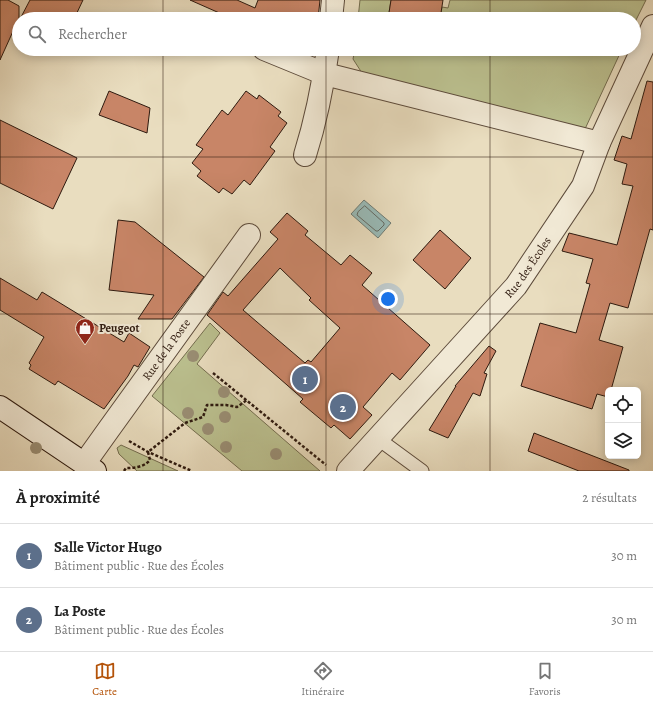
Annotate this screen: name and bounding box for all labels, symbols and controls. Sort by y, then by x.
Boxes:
search box [12,12,641,56]
icon: search [26,23,48,45]
text: Rechercher [58,24,127,44]
street label: Rue des Écoles [501,233,555,301]
your location [378,289,398,309]
street label: Rue de la Poste [139,315,194,384]
shop icon: Peugeot [74,317,96,345]
place label: Peugeot [99,320,139,336]
pin: 1 [292,364,318,394]
map controls [605,387,641,459]
button: locate [605,387,641,423]
pin: 2 [330,392,356,422]
button: layers [605,423,641,459]
text: À proximité [16,486,100,509]
text: 2 résultats [582,489,637,506]
text: Salle Victor Hugo [54,537,162,557]
text: 1 [27,547,31,564]
text: 30 m [611,547,637,564]
text: Bâtiment public · Rue des Écoles [54,557,224,574]
text: La Poste [54,601,106,621]
text: 2 [26,611,32,628]
text: 30 m [611,611,637,628]
text: Bâtiment public · Rue des Écoles [54,621,224,638]
tab: Carte [92,660,117,699]
tab: Itinéraire [301,660,344,699]
tab: Favoris [529,660,561,699]

